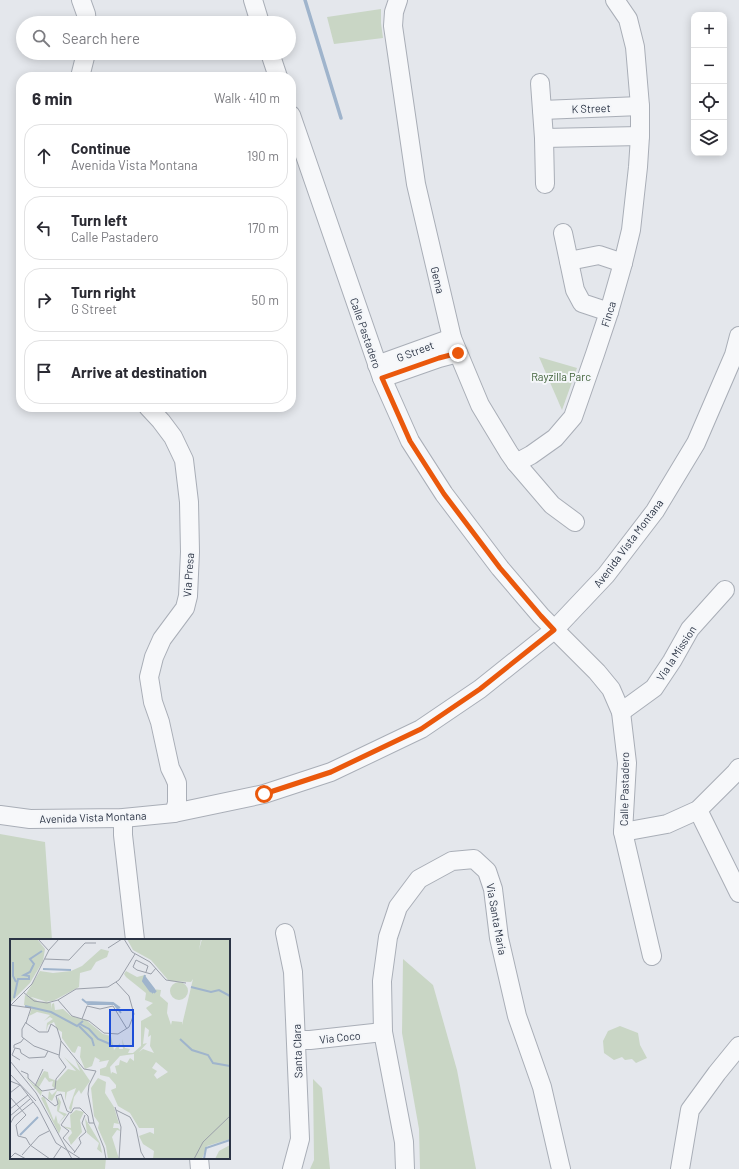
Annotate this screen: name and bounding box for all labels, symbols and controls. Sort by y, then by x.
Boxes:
map controls [691,12,727,156]
button: + [691,12,727,48]
search box [16,16,296,60]
icon: search [30,27,52,49]
text: Search here [62,29,140,47]
button: − [691,48,727,84]
button: locate [691,84,727,120]
text: 6 min [32,88,72,108]
text: Walk · 410 m [214,90,280,106]
street label: K Street [571,101,611,115]
button: layers [691,120,727,156]
text: Continue [71,139,131,157]
icon: ahead [33,145,55,167]
text: 190 m [247,148,279,164]
text: Avenida Vista Montana [71,157,198,173]
text: Turn left [71,211,127,229]
icon: left [33,217,55,239]
text: 170 m [248,220,279,236]
text: Calle Pastadero [71,229,159,245]
street label: Gema [429,265,447,295]
text: Turn right [71,283,136,301]
icon: right [33,289,55,311]
text: 50 m [252,292,279,308]
street label: Calle Pastadero [348,296,384,370]
street label: Finca [598,300,618,328]
text: G Street [71,301,117,317]
street label: G Street [394,338,436,364]
route end [449,344,467,362]
icon: arrive [33,361,55,383]
text: Arrive at destination [71,363,207,381]
park label: Rayzilla Parc [531,370,591,383]
street label: Avenida Vista Montana [591,496,665,590]
street label: Via Presa [180,552,196,598]
street label: Via la Mission [653,623,699,683]
street label: Calle Pastadero [617,752,631,826]
route start [255,785,273,803]
street label: Avenida Vista Montana [39,809,147,825]
street label: Via Santa Maria [484,882,510,956]
inset map [10,939,230,1159]
street label: Santa Clara [290,1024,304,1078]
street label: Via Coco [319,1028,361,1046]

